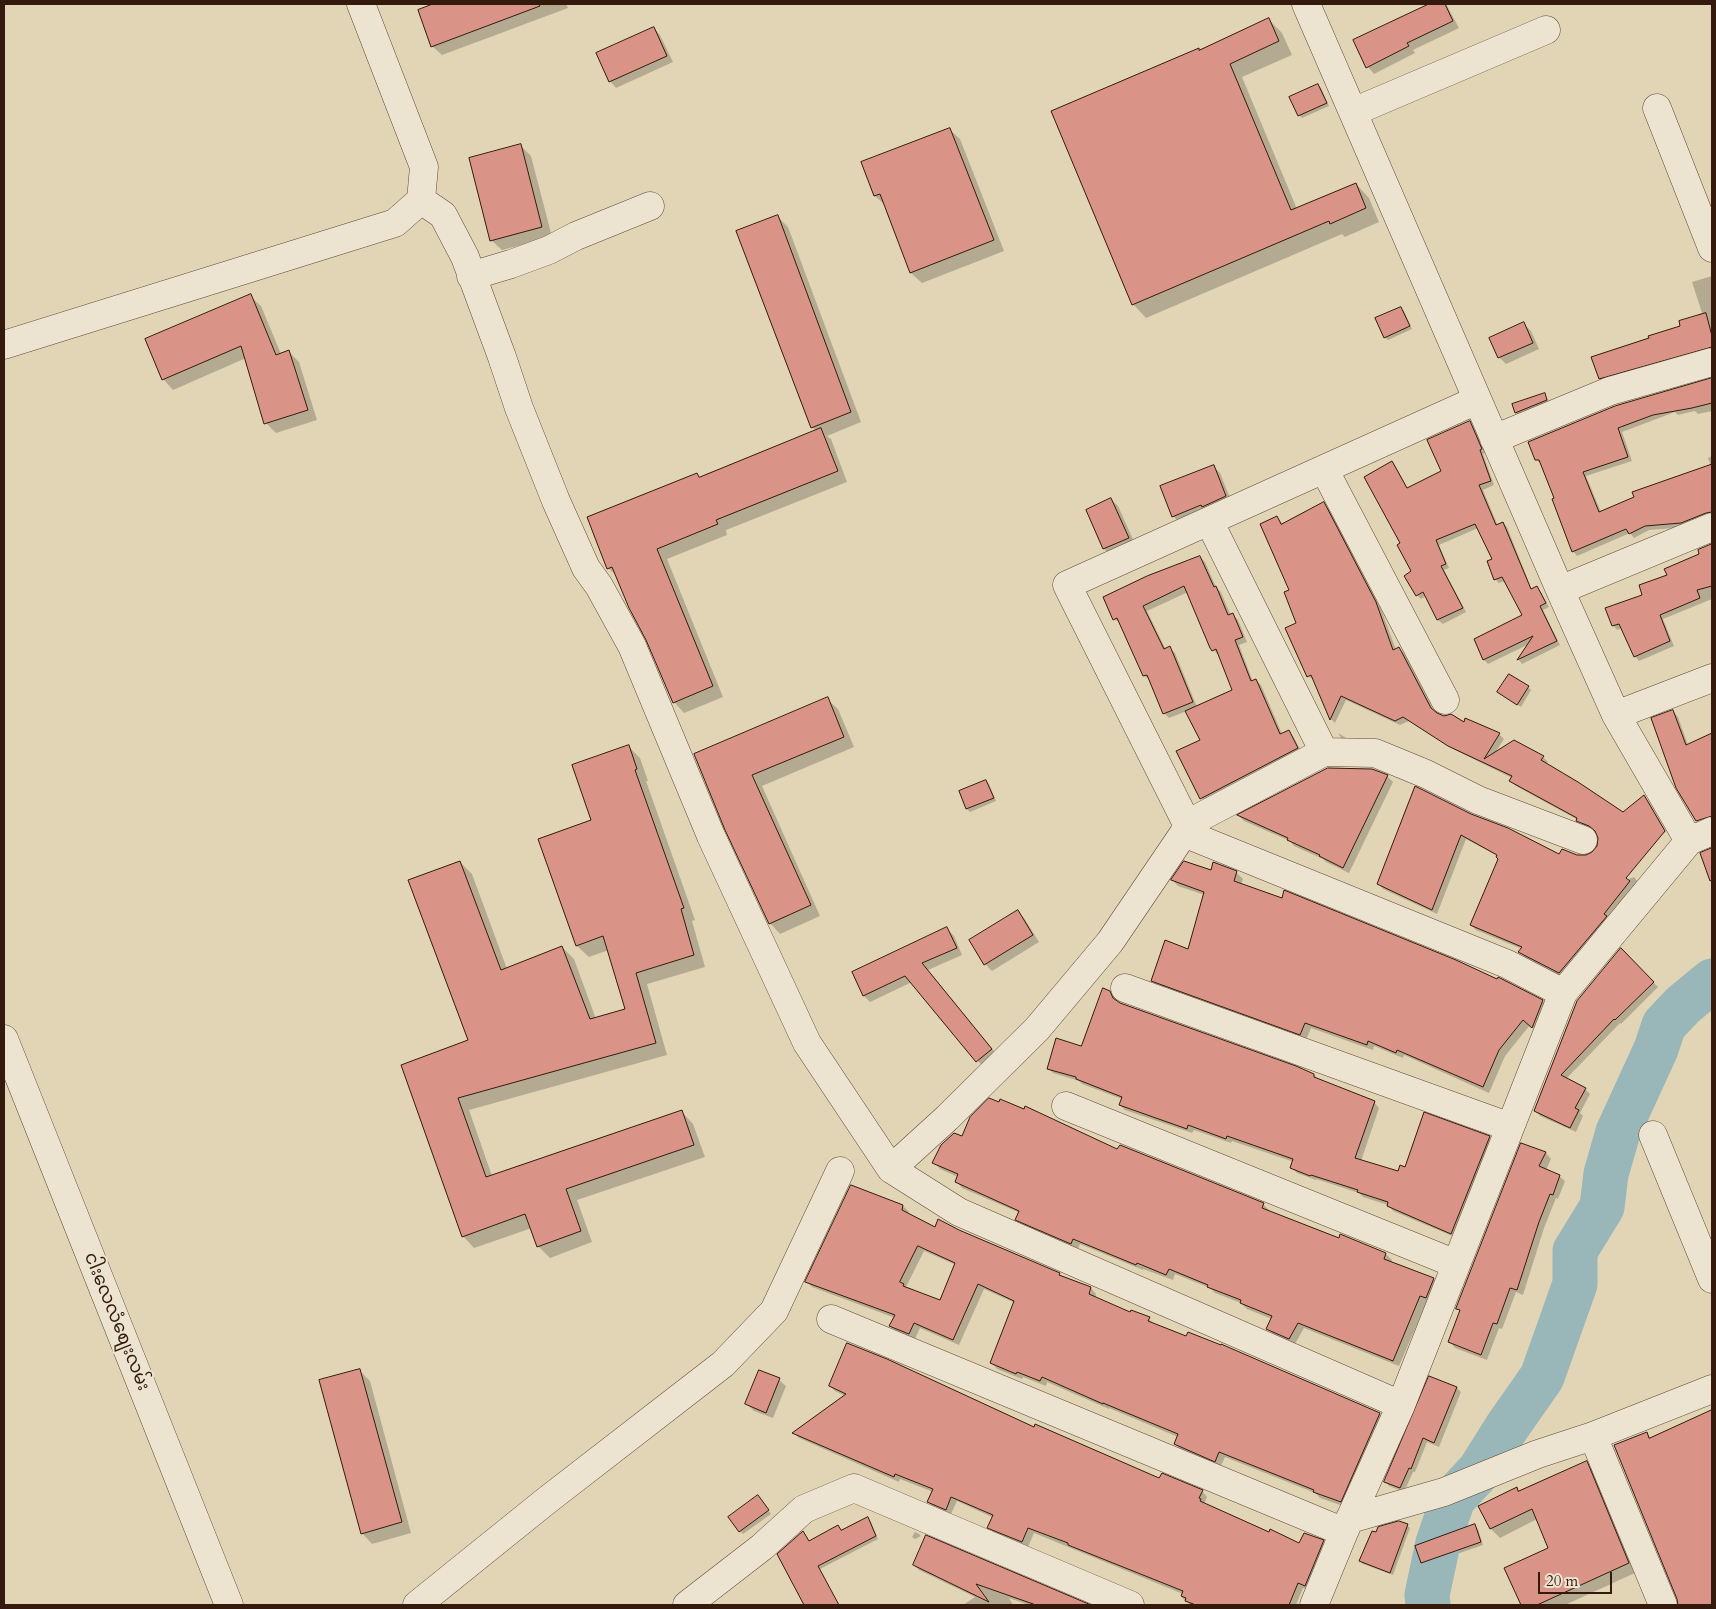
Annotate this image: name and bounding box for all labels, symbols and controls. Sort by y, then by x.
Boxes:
street label: ငါးလေလံစျေးလမ်း [78,1250,154,1394]
scale bar [1541,1562,1615,1594]
text: 20 m [1546,1571,1578,1591]

